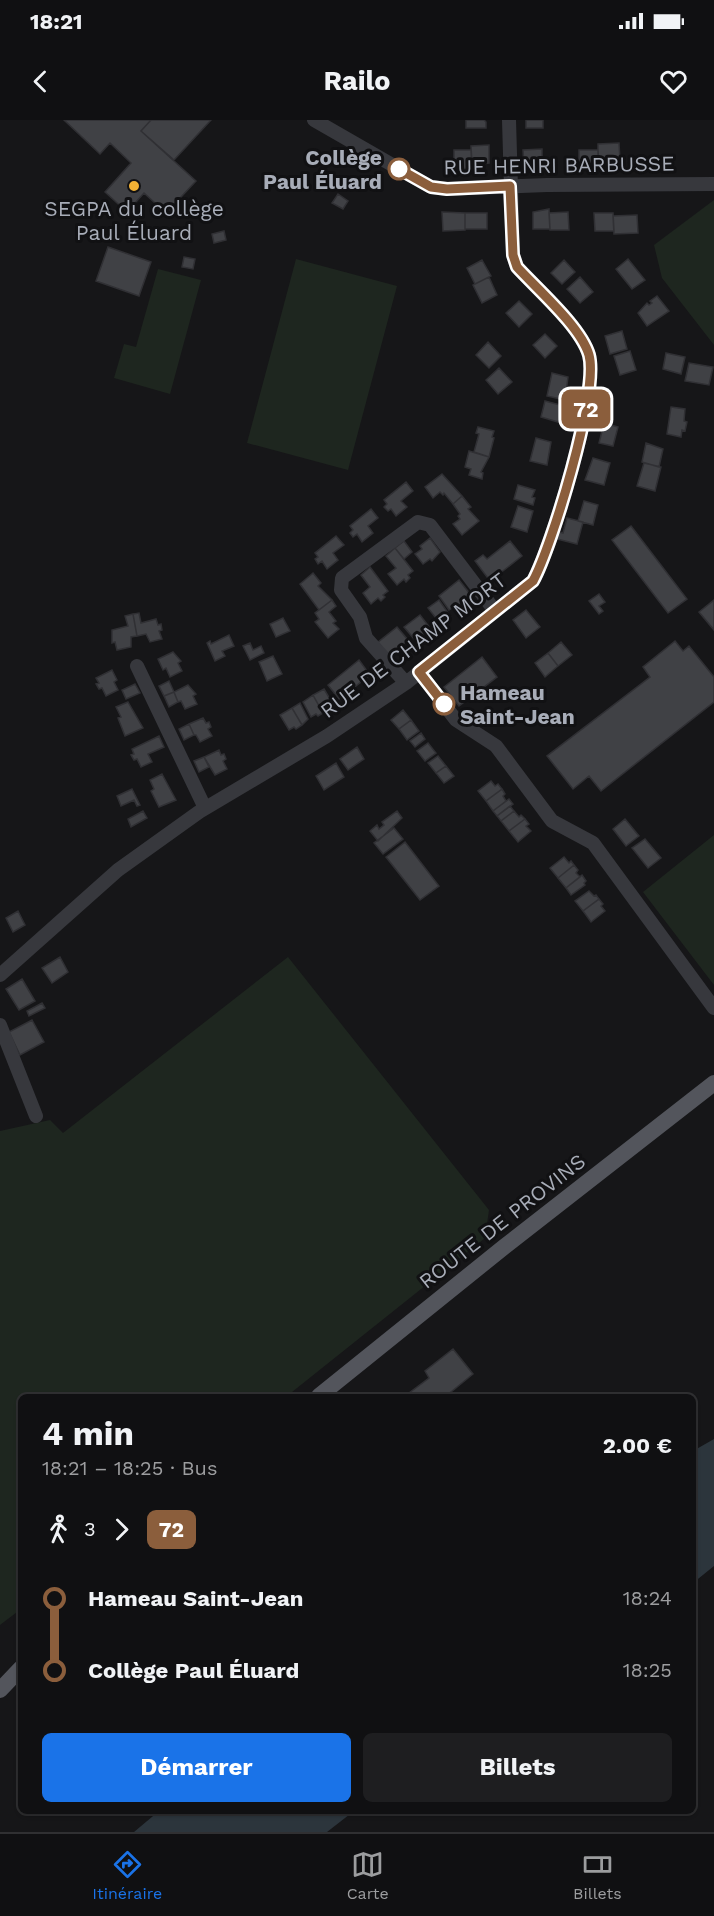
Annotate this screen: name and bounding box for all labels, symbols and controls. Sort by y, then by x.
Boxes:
text: 18:21 [30,9,83,34]
icon: back [24,65,57,98]
text: Railo [323,65,391,97]
icon: heart [657,65,690,98]
place label: Collège Paul Éluard [263,145,382,194]
street label: RUE HENRI BARBUSSE [443,150,675,180]
marker: Collège Paul Éluard [388,158,410,180]
marker: SEGPA du collège Paul Éluard [127,179,141,193]
place label: SEGPA du collège Paul Éluard [44,196,224,245]
line badge: 72 [559,390,613,428]
text: 72 [573,397,599,422]
street label: RUE DE CHAMP MORT [315,567,511,723]
place label: Hameau Saint-Jean [460,680,575,729]
marker: Hameau Saint-Jean [433,693,455,715]
street label: ROUTE DE PROVINS [414,1148,590,1294]
text: 4 min [42,1414,134,1453]
text: 2.00 € [603,1433,672,1458]
text: 18:21 – 18:25 · Bus [42,1456,217,1480]
icon: walk [42,1513,75,1546]
icon: forward [105,1513,138,1546]
text: 3 [84,1517,96,1541]
text: 72 [159,1517,184,1542]
text: Hameau Saint-Jean [88,1586,303,1611]
text: 18:24 [623,1586,672,1610]
text: Collège Paul Éluard [88,1658,299,1683]
text: 18:25 [623,1658,672,1682]
button: Démarrer [42,1733,351,1802]
button: Billets [363,1733,672,1802]
tab: Itinéraire [92,1848,162,1903]
tab: Carte [347,1848,389,1903]
tab: Billets [573,1848,622,1903]

